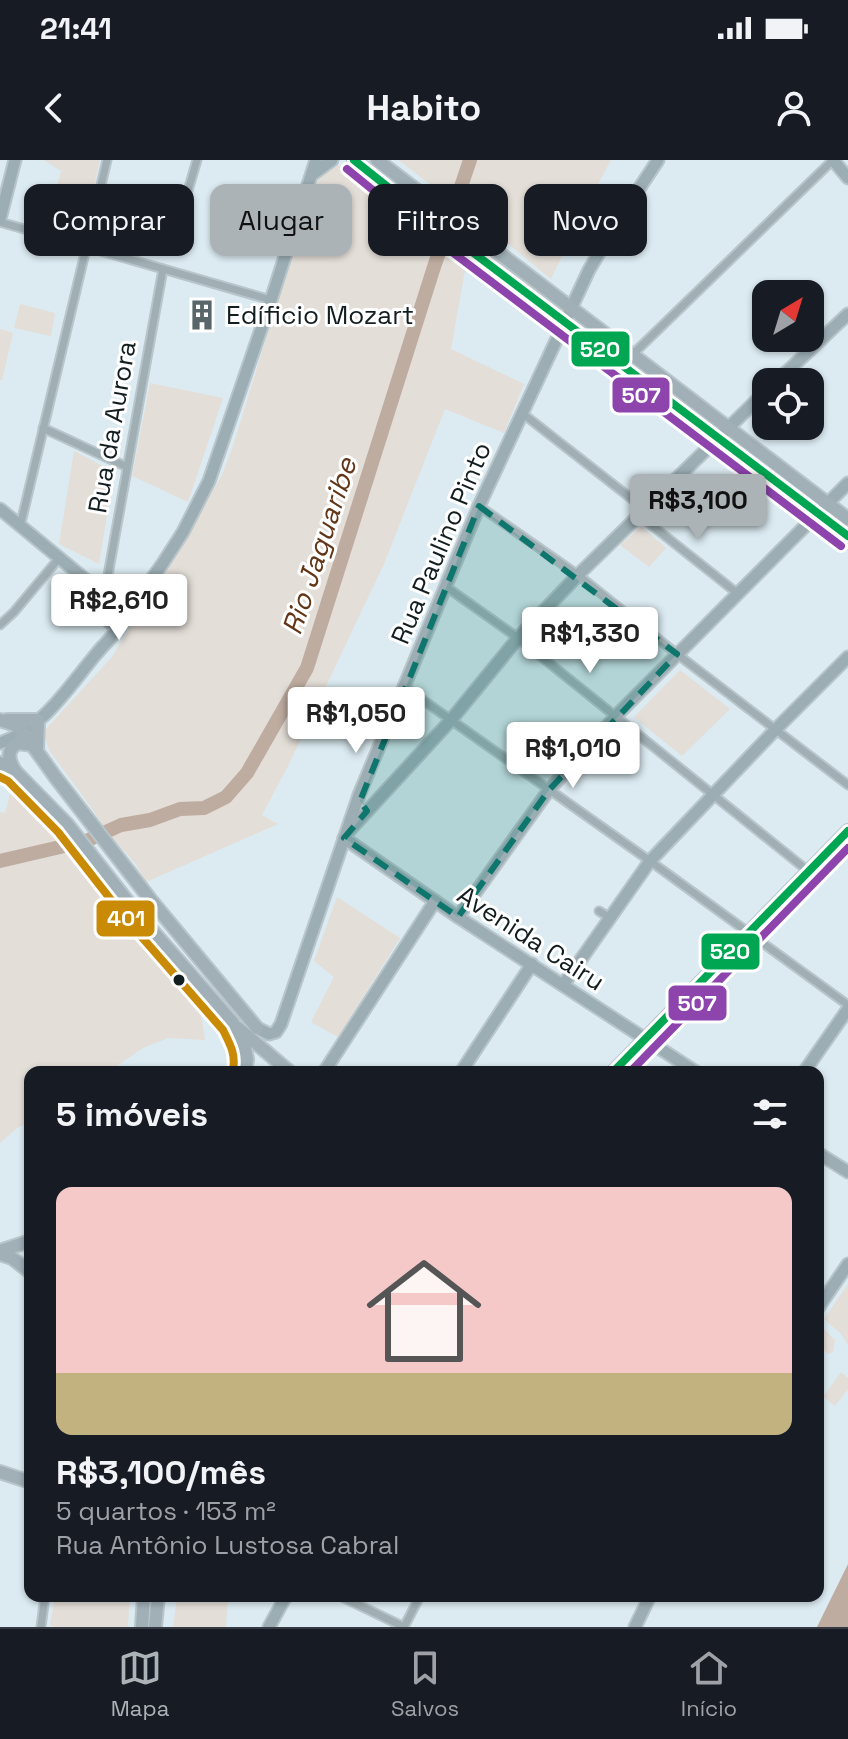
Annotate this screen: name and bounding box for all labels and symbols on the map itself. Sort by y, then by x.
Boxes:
north arrow [752,280,824,352]
building icon: Edíficio Mozart [185,298,219,332]
place label: Edíficio Mozart [226,298,414,332]
line badge: 520 [570,330,631,368]
text: 520 [580,335,620,363]
street label: Rua da Aurora [80,338,144,516]
line badge: 507 [611,376,671,414]
text: 507 [621,381,661,409]
street label: Rua Paulino Pinto [383,437,499,649]
water label: Rio Jaguaribe [273,452,365,639]
pin: R$3,100 [624,474,772,542]
pin: R$2,610 [45,574,193,642]
pin: R$1,330 [516,607,664,675]
pin: R$1,050 [282,687,430,755]
pin: R$1,010 [499,722,647,790]
street label: Avenida Cairu [451,878,611,998]
line badge: 401 [95,899,156,938]
text: 401 [107,904,145,932]
line badge: 520 [700,932,761,971]
text: 520 [710,937,750,965]
unlabelled marker [171,972,187,988]
line badge: 507 [667,984,728,1022]
text: 507 [677,989,717,1017]

